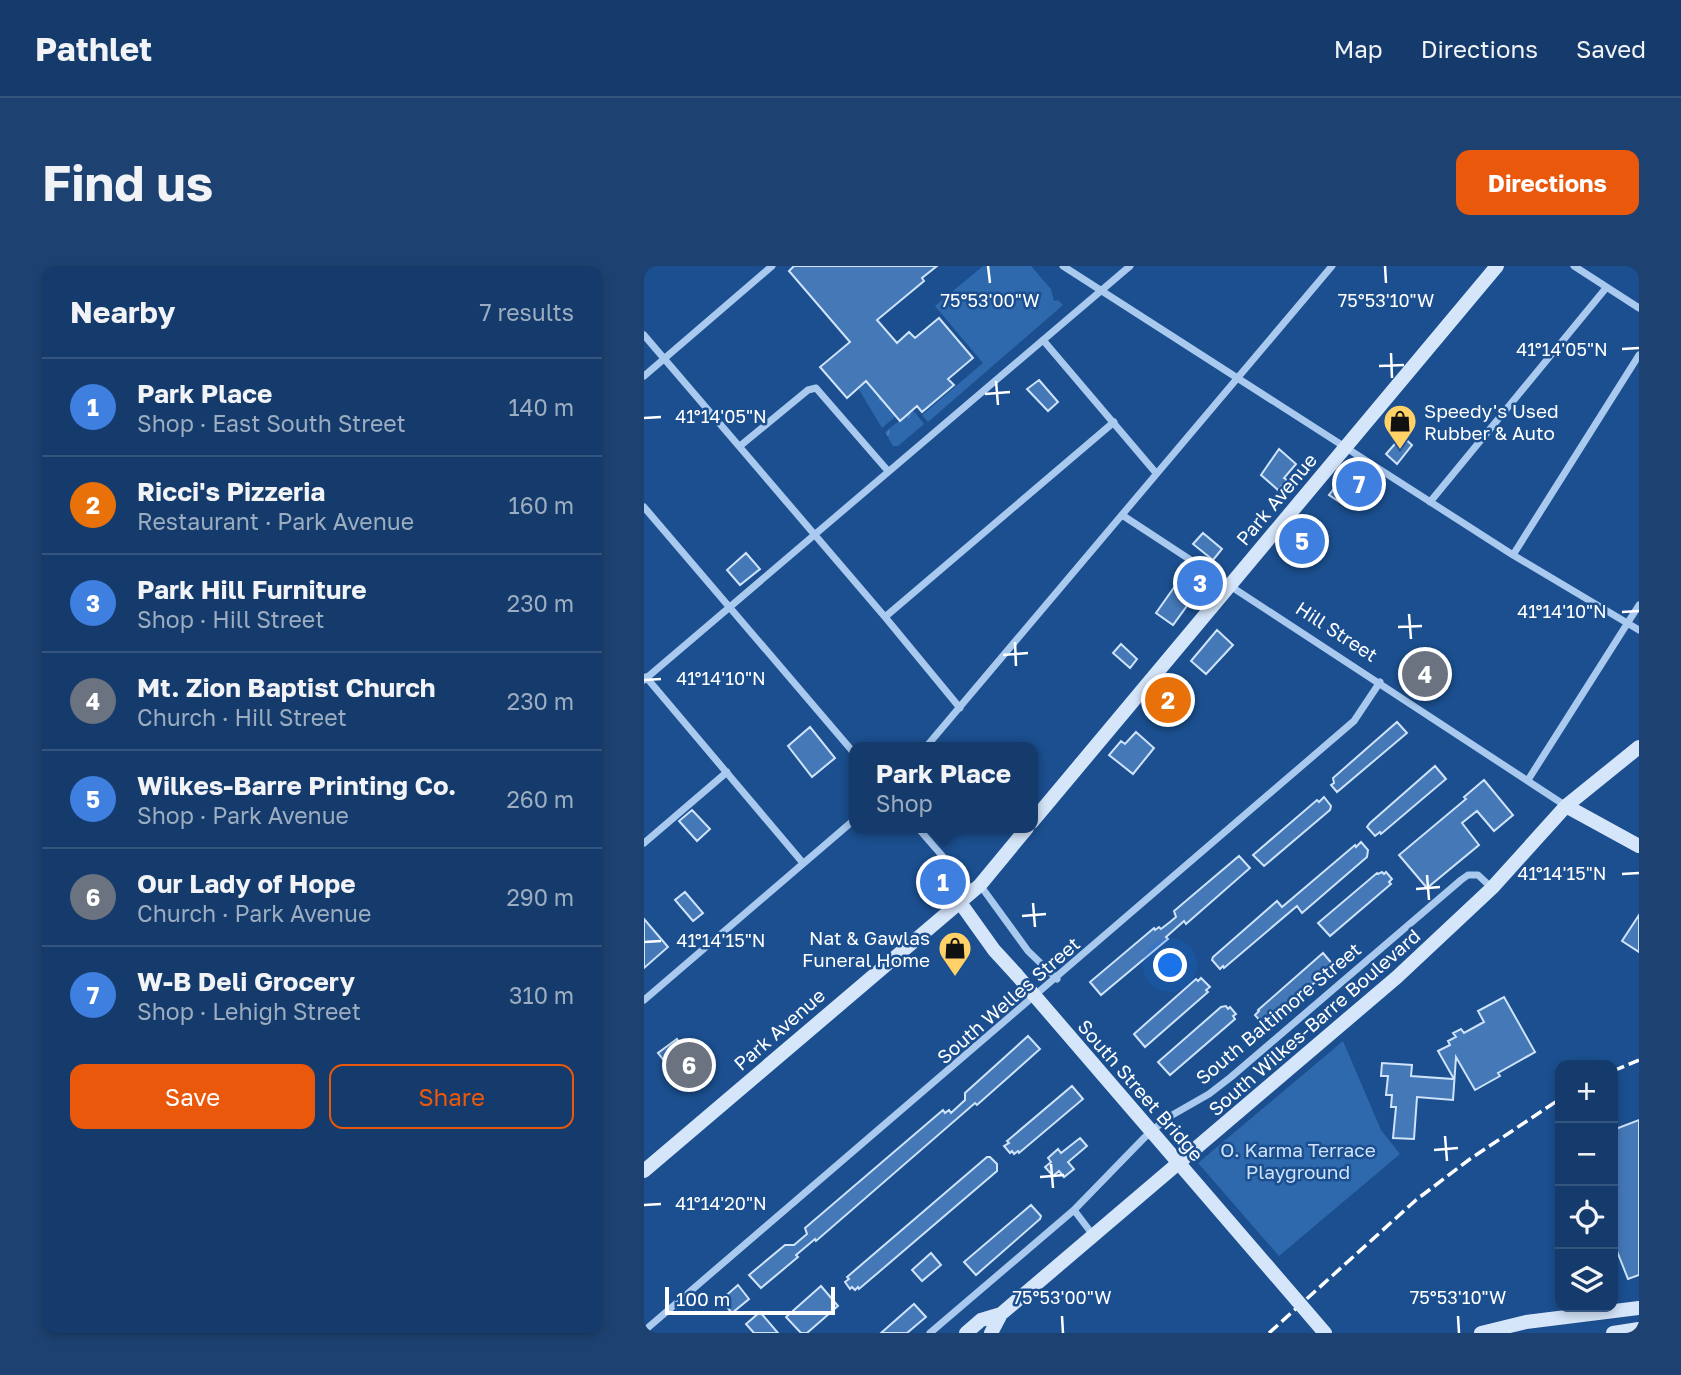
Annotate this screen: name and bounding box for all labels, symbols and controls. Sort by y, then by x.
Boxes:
text: Pathlet [35,29,152,68]
text: Map [1334,34,1383,63]
text: Directions [1421,34,1538,63]
text: Saved [1576,34,1646,63]
button: Directions [1456,150,1639,215]
text: Find us [42,153,213,212]
text: 75°53'00"W [941,289,1039,311]
text: 75°53'10"W [1338,289,1434,311]
text: Nearby [70,294,175,330]
text: 7 results [480,298,574,326]
text: 41°14'05"N [1516,338,1608,360]
text: Park Place [137,378,272,409]
text: 1 [87,393,99,421]
text: 140 m [508,393,574,421]
place label: Speedy's Used Rubber & Auto [1424,399,1559,444]
shop icon: Speedy's Used Rubber & Auto [1381,402,1419,451]
text: 41°14'05"N [675,405,767,427]
text: Shop · East South Street [137,409,406,437]
street label: Park Avenue [1231,448,1321,550]
pin: 7 [1336,458,1382,510]
text: Ricci's Pizzeria [137,476,325,507]
text: 2 [86,491,100,519]
text: 160 m [509,491,574,519]
text: Restaurant · Park Avenue [137,507,414,535]
pin: 5 [1279,515,1325,567]
pin: 3 [1177,557,1223,609]
text: Park Hill Furniture [137,574,367,605]
text: 3 [86,589,100,617]
text: 230 m [507,589,574,617]
street label: Hill Street [1292,596,1382,666]
text: 41°14'10"N [1517,600,1607,622]
text: Shop · Hill Street [137,605,324,633]
pin: 4 [1402,648,1448,700]
text: 41°14'10"N [676,667,766,689]
text: Mt. Zion Baptist Church [137,672,436,703]
pin: 2 [1145,674,1191,726]
text: 4 [86,687,100,715]
text: 230 m [507,687,574,715]
text: Church · Hill Street [137,703,347,731]
popup [849,742,1038,833]
text: Park Place [876,758,1011,789]
text: Wilkes-Barre Printing Co. [137,770,456,801]
text: 5 [86,785,100,813]
text: 260 m [506,785,574,813]
text: Shop [876,789,933,817]
text: Shop · Park Avenue [137,801,349,829]
pin: 1 [920,856,966,908]
text: 41°14'15"N [1518,862,1606,884]
text: Our Lady of Hope [137,868,356,899]
text: 6 [86,883,100,911]
text: 290 m [506,883,574,911]
text: Church · Park Avenue [137,899,371,927]
street label: South Wilkes-Barre Boulevard [1203,924,1425,1120]
place label: Nat & Gawlas Funeral Home [802,926,930,971]
text: 41°14'15"N [677,929,765,951]
shop icon: Nat & Gawlas Funeral Home [936,929,974,978]
street label: South Welles Street [932,932,1084,1068]
street label: South Baltimore Street [1191,937,1365,1089]
your location [1153,948,1187,982]
text: W-B Deli Grocery [137,966,355,997]
text: 7 [87,981,99,1009]
text: 310 m [509,981,574,1009]
street label: Park Avenue [729,983,829,1075]
text: Shop · Lehigh Street [137,997,361,1025]
street label: South Street Bridge [1073,1015,1209,1165]
pin: 6 [666,1039,712,1091]
map controls [1555,1060,1618,1312]
button: + [1555,1060,1618,1123]
button: Save [70,1064,315,1129]
button: Share [329,1064,574,1129]
button: − [1555,1123,1618,1186]
park label: O. Karma Terrace Playground [1220,1138,1376,1183]
button: locate [1555,1186,1618,1249]
text: 41°14'20"N [675,1192,767,1214]
button: layers [1555,1249,1618,1312]
scale bar [665,1284,835,1316]
text: 75°53'00"W [1013,1286,1111,1308]
text: 75°53'10"W [1410,1286,1506,1308]
text: 100 m [676,1287,730,1310]

